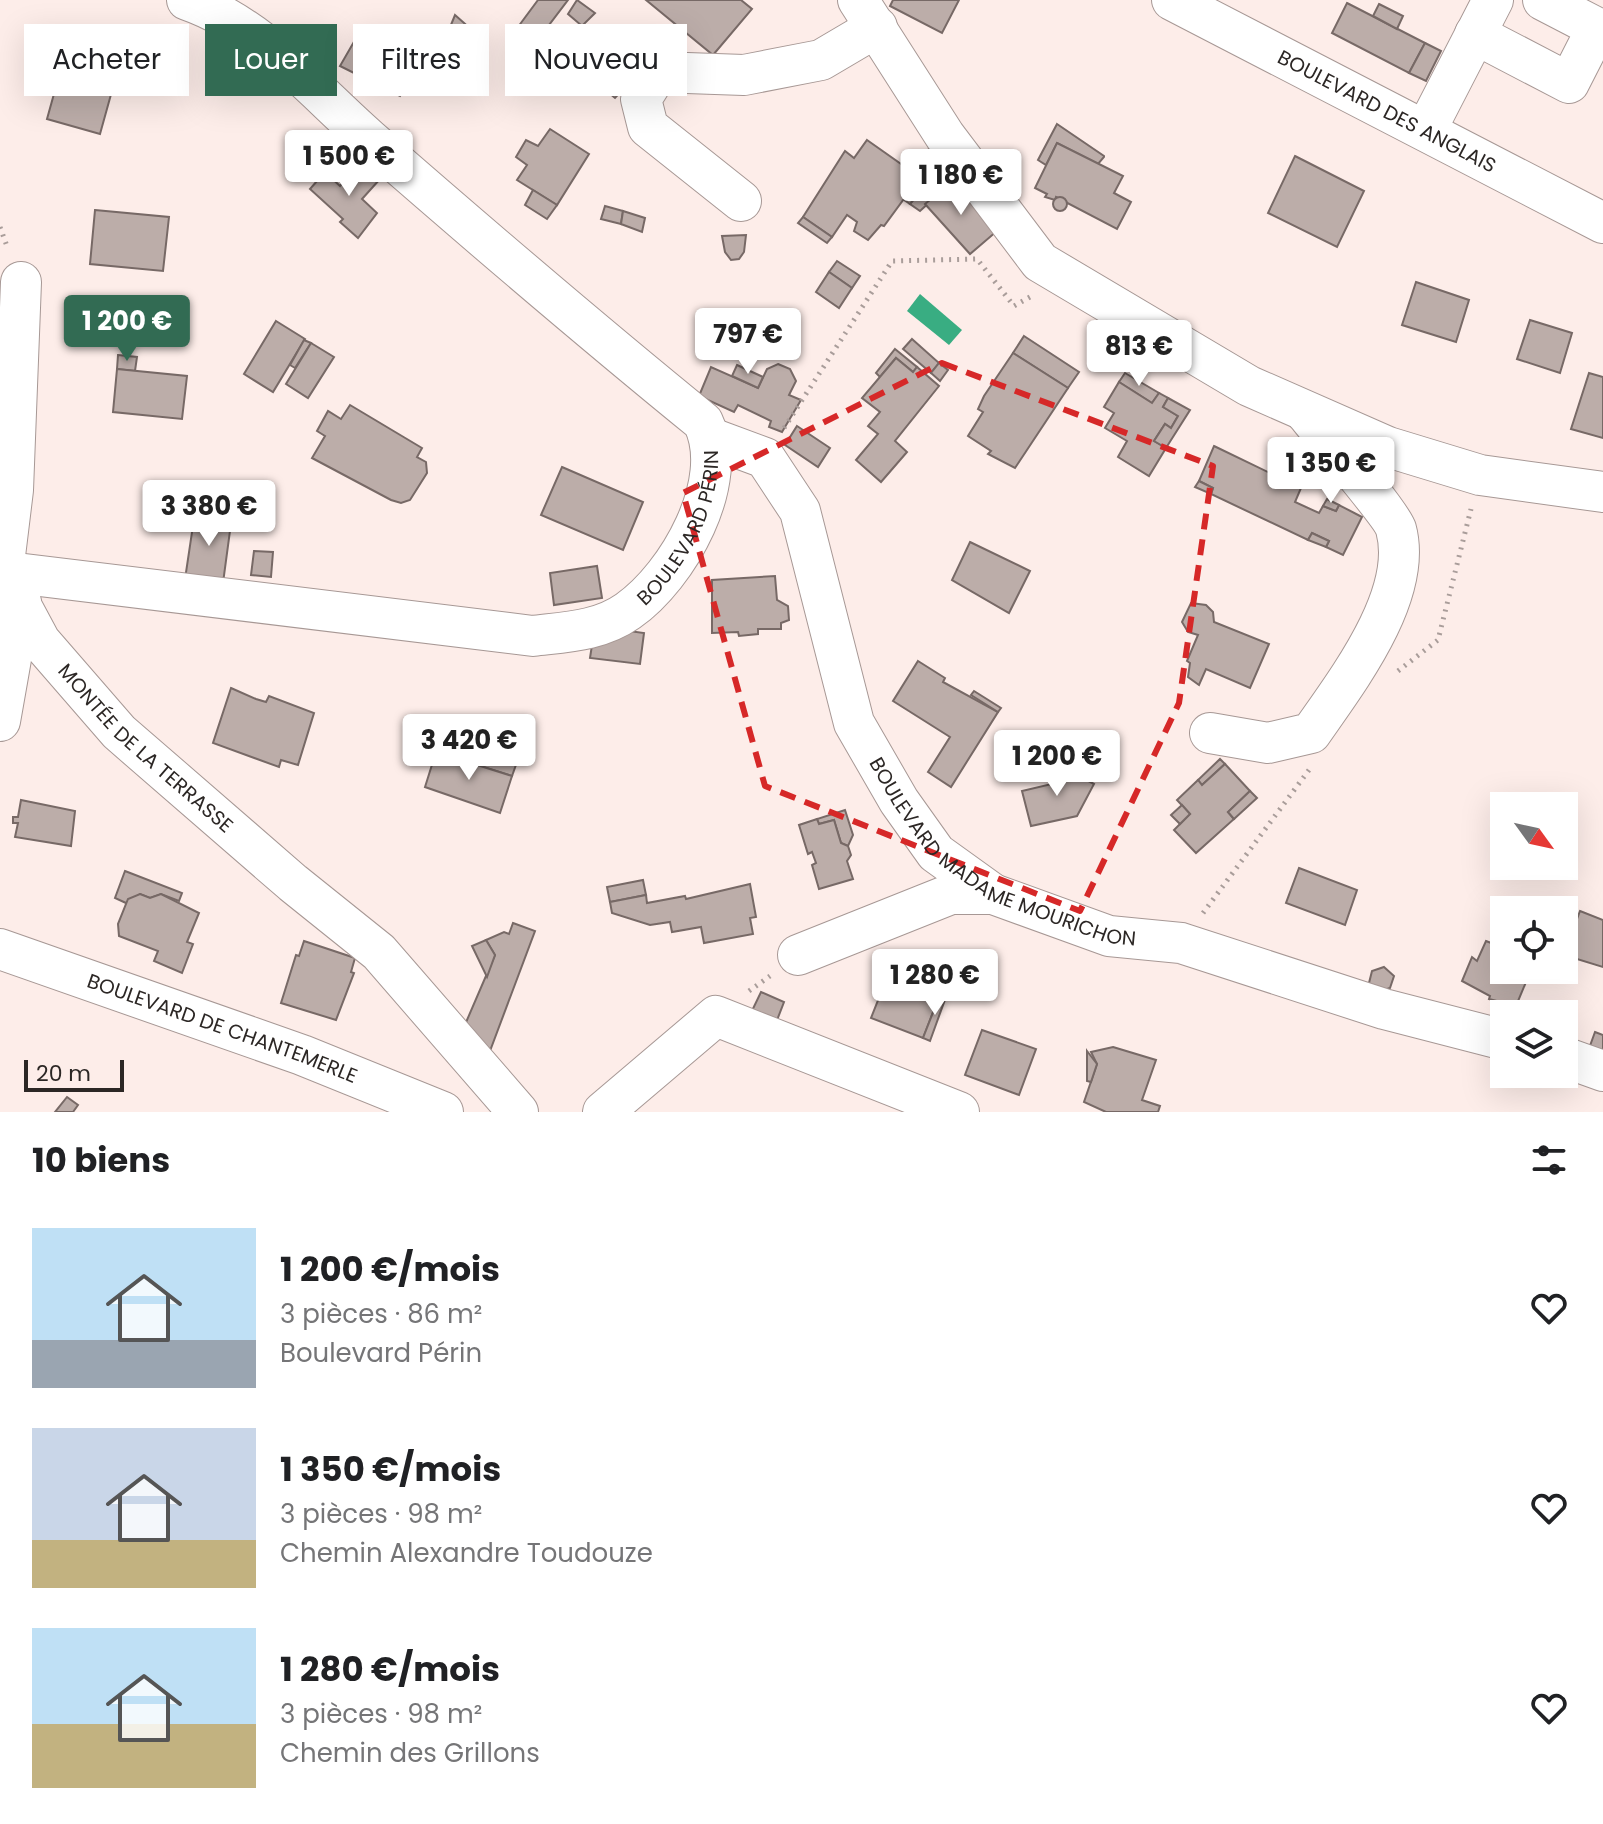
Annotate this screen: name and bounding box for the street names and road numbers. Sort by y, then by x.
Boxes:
street label: BOULEVARD DES ANGLAIS [1273,43,1501,179]
street label: BOULEVARD PÉRIN [631,450,725,612]
street label: MONTÉE DE LA TERRASSE [52,658,239,839]
street label: BOULEVARD MADAME MOURICHON [863,752,1137,953]
street label: BOULEVARD DE CHANTEMERLE [83,967,362,1090]

